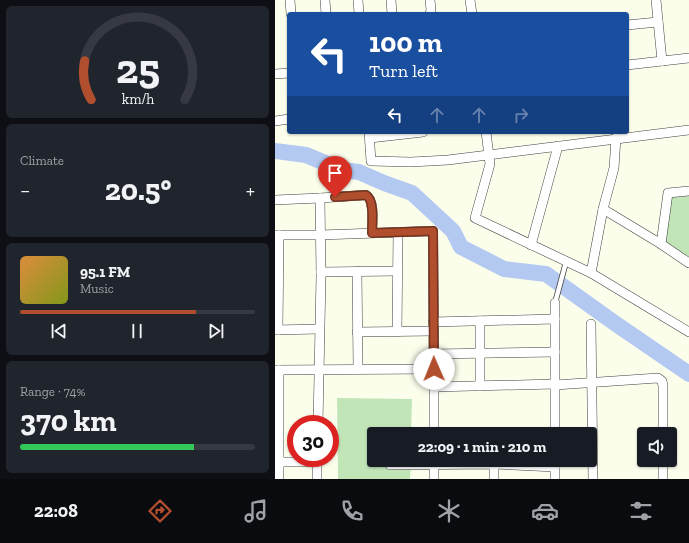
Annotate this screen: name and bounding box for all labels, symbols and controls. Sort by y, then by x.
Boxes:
text: 100 m [369,26,442,59]
icon: left [303,28,355,80]
text: 25 [115,44,160,94]
text: Turn left [369,60,438,82]
text: km/h [121,91,154,108]
icon: left [384,104,406,126]
icon: ahead [426,104,448,126]
icon: ahead [468,104,490,126]
icon: right [510,104,532,126]
text: Climate [20,153,64,168]
pin [318,156,352,197]
icon: arrive [324,162,346,184]
text: 20.5° [105,172,171,208]
text: − [20,177,30,204]
text: + [246,177,255,204]
text: 95.1 FM [80,263,130,281]
text: Music [80,281,114,296]
icon: previous [48,320,70,342]
icon: pause [126,320,148,342]
icon: next [205,320,227,342]
position arrow [413,348,455,390]
text: Range · 74% [20,384,85,399]
text: 370 km [20,403,117,439]
speed limit sign: 30 [287,415,339,467]
map controls [637,427,677,467]
button: sound [637,427,677,467]
text: 22:09 · 1 min · 210 m [418,438,546,456]
icon: directions [146,497,174,525]
icon: music [242,497,270,525]
icon: phone [338,497,366,525]
icon: climate [435,497,463,525]
icon: car [531,497,559,525]
icon: filters [627,497,655,525]
text: 22:08 [34,500,78,522]

